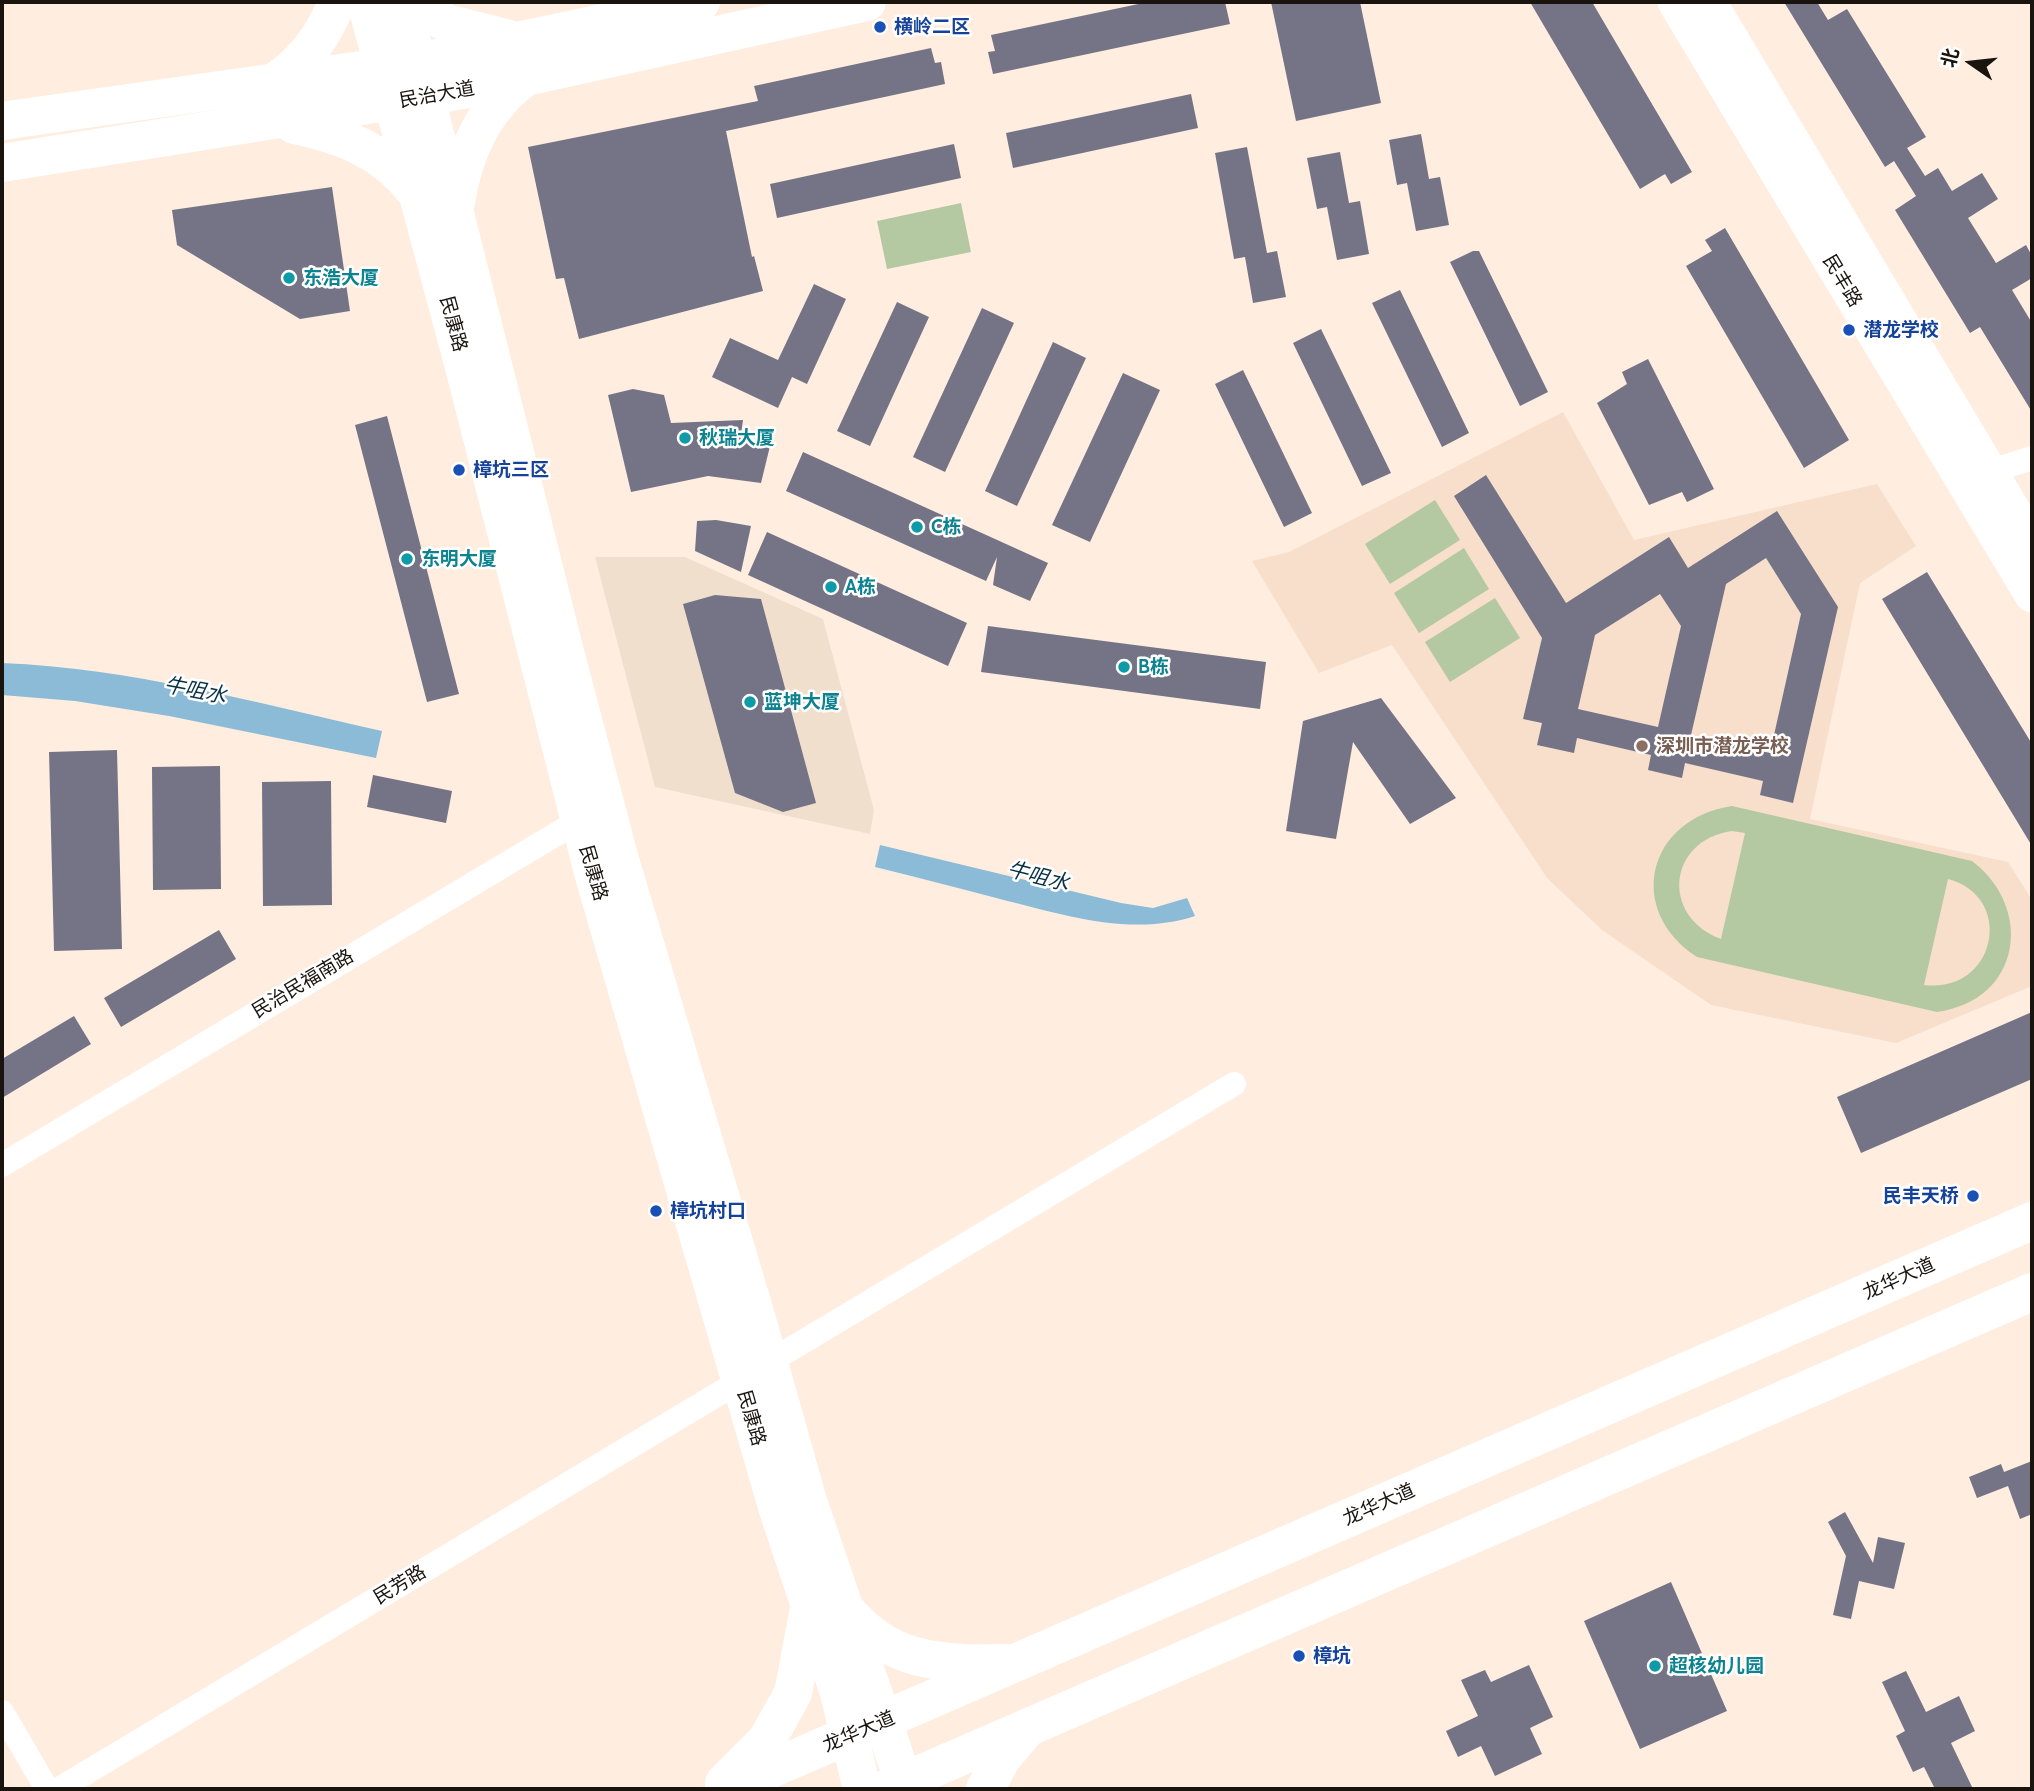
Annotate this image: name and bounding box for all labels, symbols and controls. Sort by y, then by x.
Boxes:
place label: 横岭二区 [894,16,970,38]
marker: 横岭二区 [872,19,888,35]
north arrow [1936,28,2006,98]
text: 北 [1937,46,1964,70]
street label: 民治大道 [398,77,476,113]
street label: 民丰路 [1818,251,1866,311]
place label: 东浩大厦 [303,267,379,289]
marker: 东浩大厦 [281,270,297,286]
street label: 民康路 [435,294,471,354]
place label: 潜龙学校 [1863,319,1939,341]
marker: 潜龙学校 [1841,322,1857,338]
place label: 秋瑞大厦 [699,427,775,449]
marker: 秋瑞大厦 [677,430,693,446]
place label: 樟坑三区 [473,459,549,481]
marker: 樟坑三区 [451,462,467,478]
place label: C栋 [931,516,962,538]
marker: C栋 [909,519,925,535]
place label: 东明大厦 [421,548,497,570]
marker: 东明大厦 [399,551,415,567]
place label: A栋 [845,576,876,598]
marker: A栋 [823,579,839,595]
place label: B栋 [1138,656,1169,678]
marker: B栋 [1116,659,1132,675]
water label: 牛咀水 [162,673,228,709]
place label: 蓝坤大厦 [764,691,840,713]
marker: 蓝坤大厦 [742,694,758,710]
place label: 深圳市潜龙学校 [1656,735,1789,757]
marker: 深圳市潜龙学校 [1634,738,1650,754]
street label: 民康路 [574,842,612,904]
water label: 牛咀水 [1004,857,1072,897]
street label: 民治民福南路 [248,945,358,1023]
place label: 民丰天桥 [1883,1185,1959,1207]
marker: 民丰天桥 [1965,1188,1981,1204]
place label: 樟坑村口 [670,1200,746,1222]
marker: 樟坑村口 [648,1203,664,1219]
street label: 龙华大道 [1860,1253,1938,1305]
street label: 民康路 [732,1387,770,1449]
street label: 龙华大道 [1340,1479,1418,1531]
street label: 民芳路 [370,1561,430,1609]
place label: 樟坑 [1313,1645,1351,1667]
marker: 樟坑 [1291,1648,1307,1664]
place label: 超核幼儿园 [1669,1655,1764,1677]
marker: 超核幼儿园 [1647,1658,1663,1674]
street label: 龙华大道 [820,1707,898,1757]

